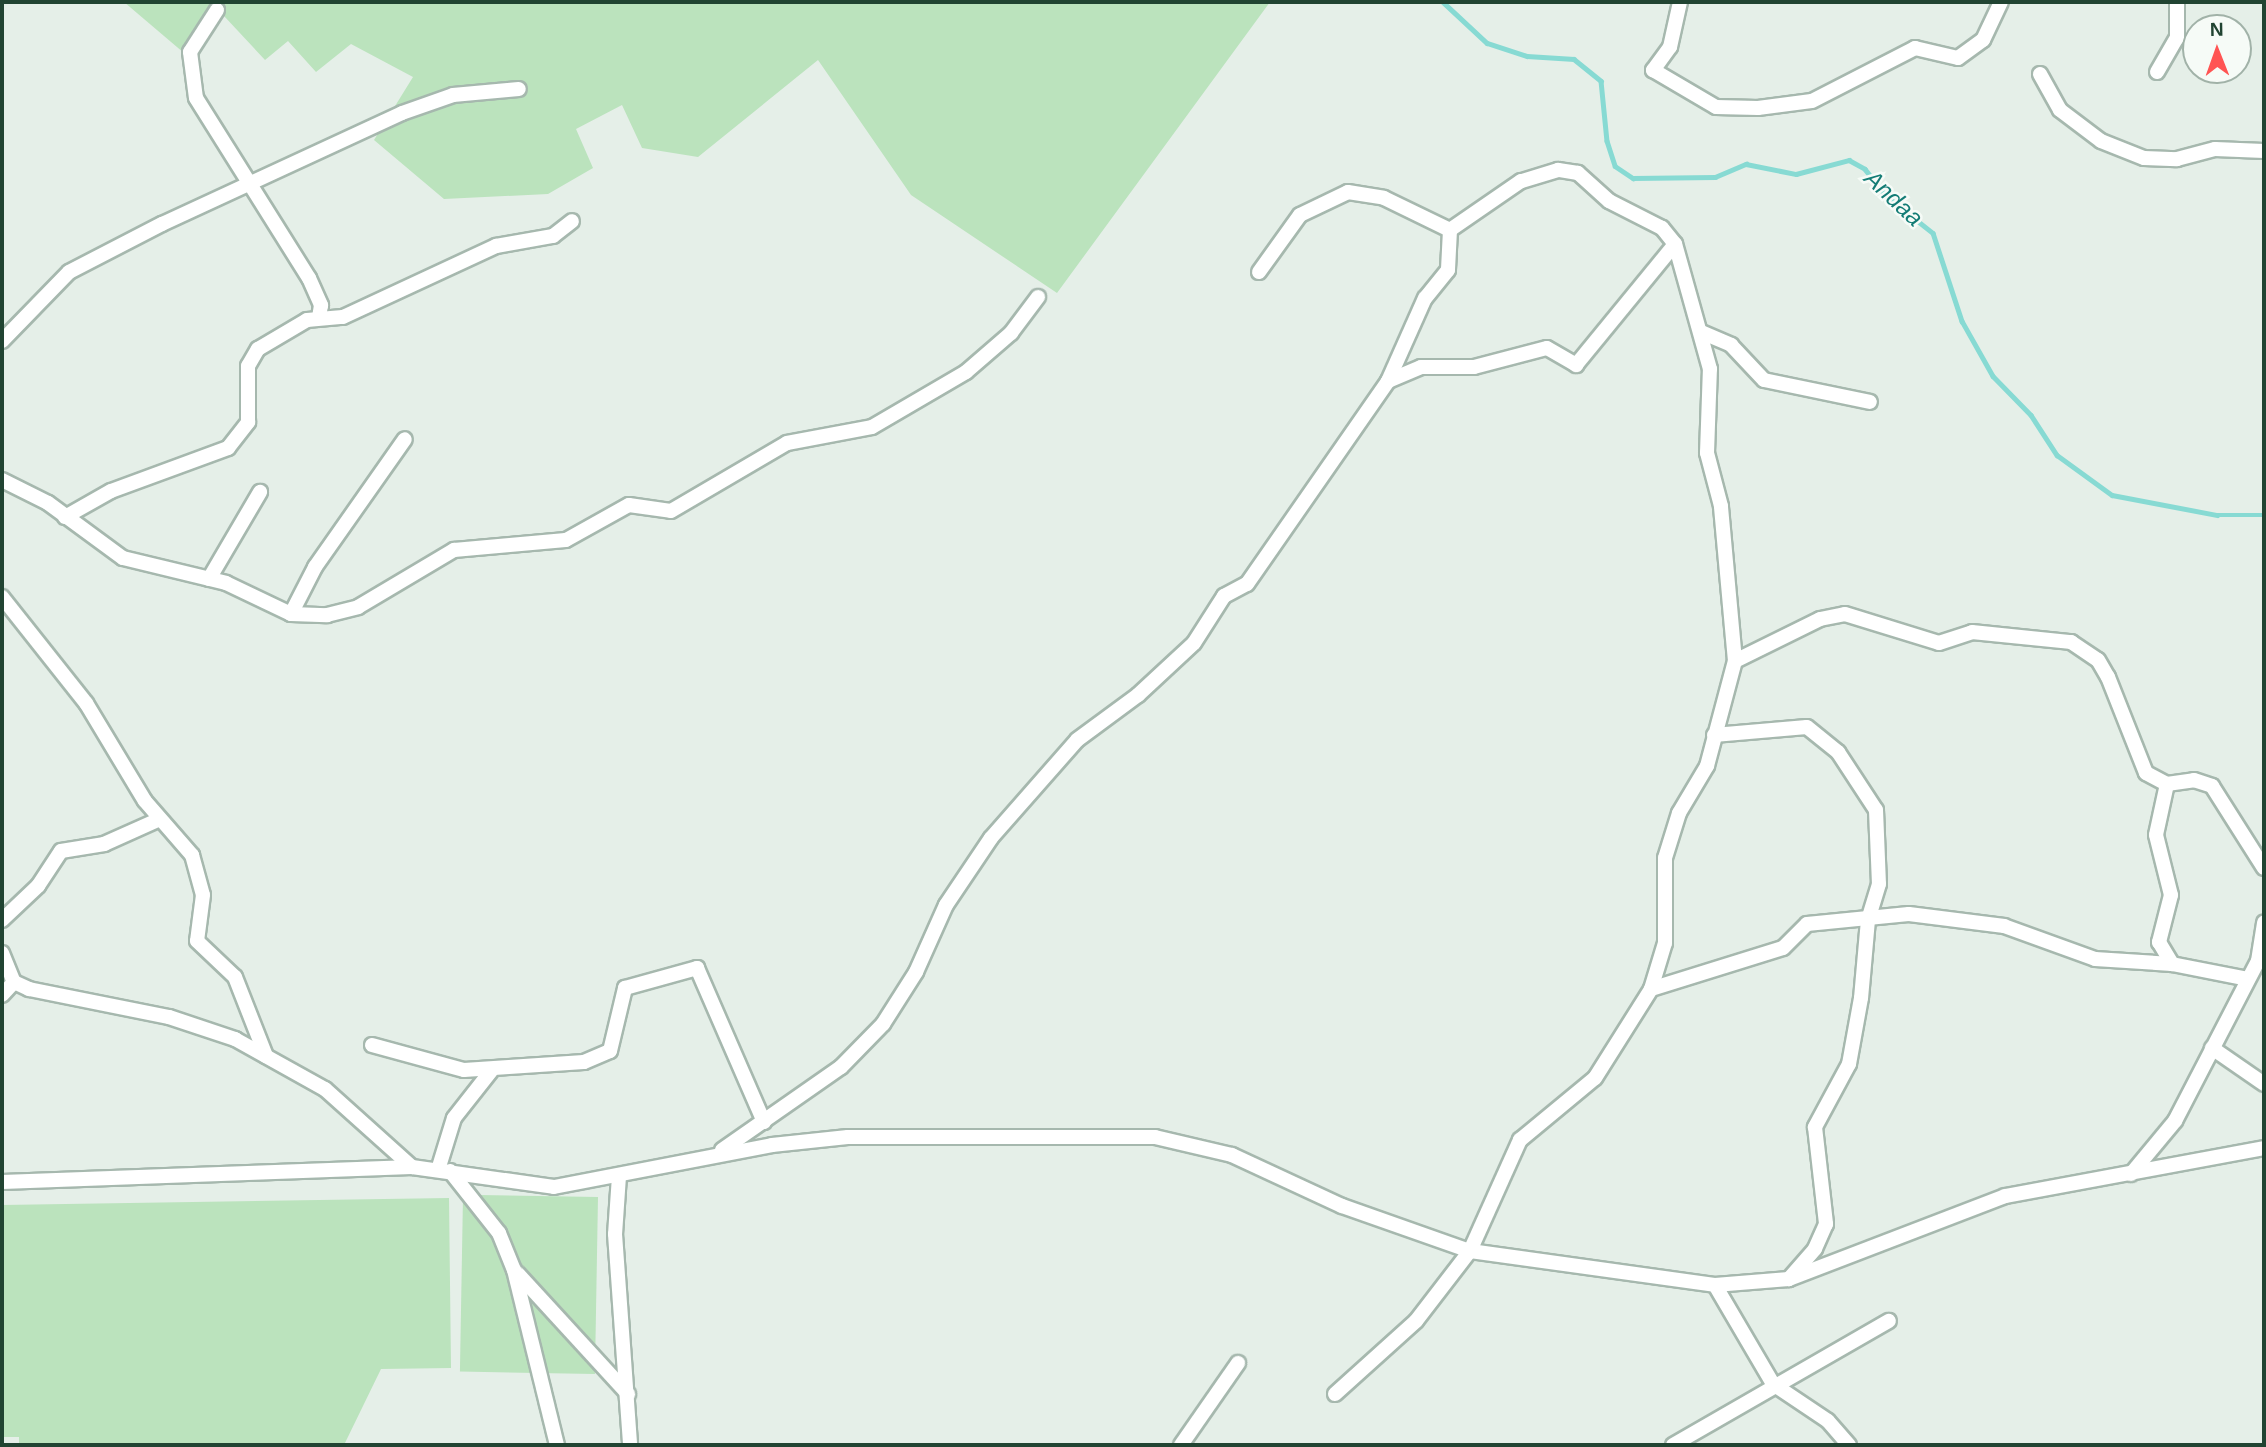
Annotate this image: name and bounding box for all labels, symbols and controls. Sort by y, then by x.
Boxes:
north arrow [2182,14,2252,84]
text: N [2210,19,2224,40]
water label: Andaa [1859,164,1929,232]

